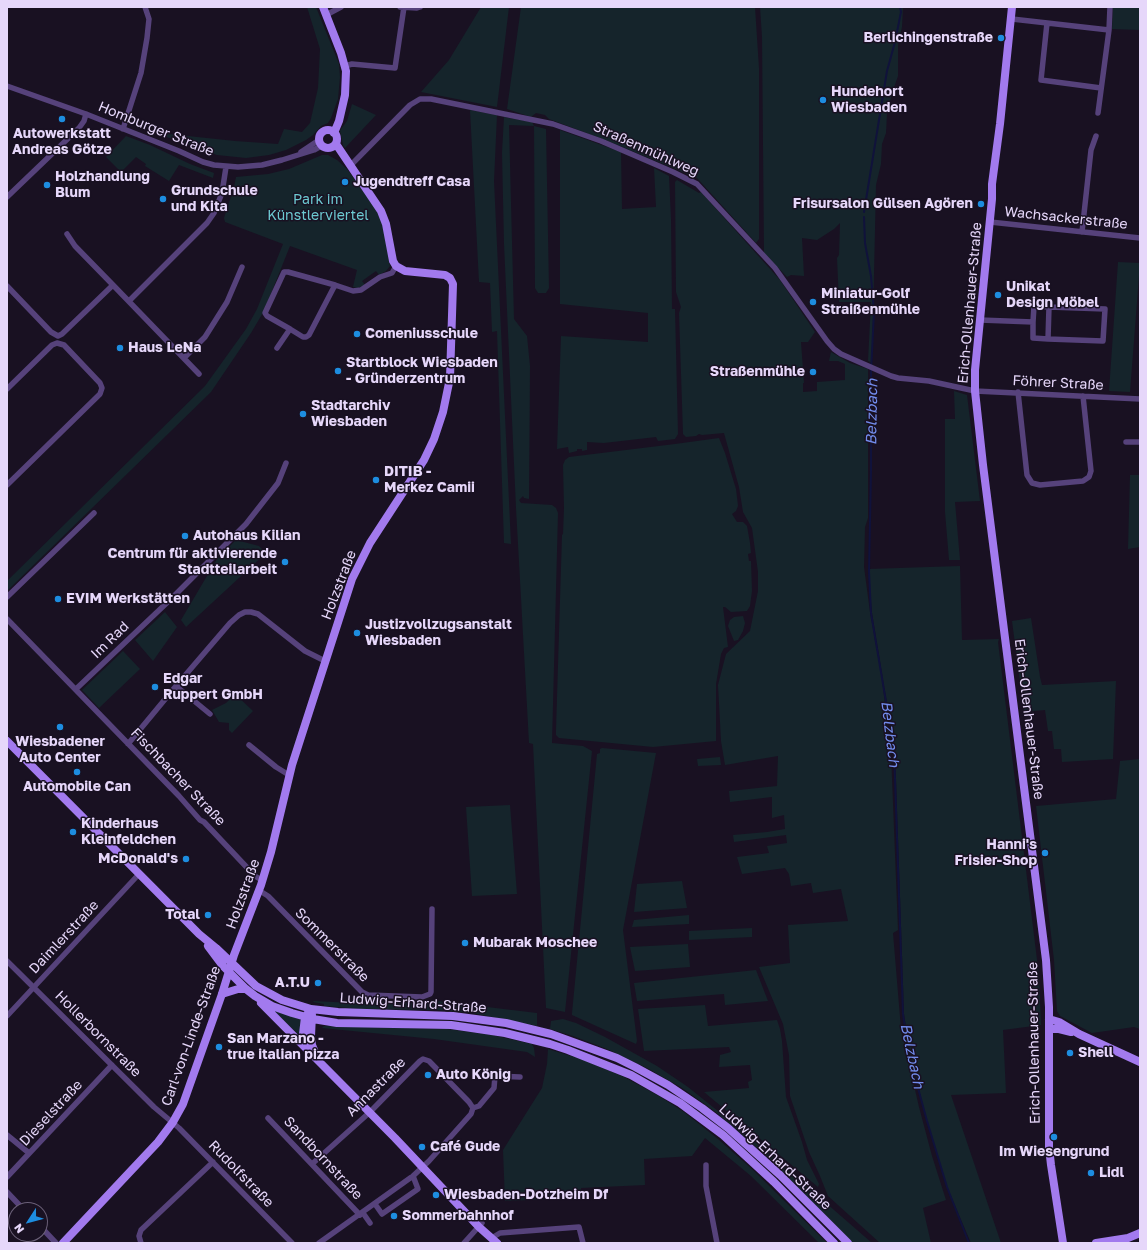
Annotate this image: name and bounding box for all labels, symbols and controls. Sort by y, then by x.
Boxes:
place label: Berlichingenstraße [863,30,993,46]
marker: Berlichingenstraße [996,33,1006,43]
place label: Hundehort Wiesbaden [831,84,907,116]
marker: Hundehort Wiesbaden [818,95,828,105]
street label: Homburger Straße [96,98,216,160]
marker: Autowerkstatt Andreas Götze [57,114,67,124]
street label: Straßenmühlweg [590,118,702,180]
place label: Autowerkstatt Andreas Götze [12,126,112,158]
place label: Holzhandlung Blum [55,169,150,202]
place label: Jugendtreff Casa [353,174,470,190]
marker: Jugendtreff Casa [340,177,350,187]
marker: Holzhandlung Blum [42,180,52,190]
place label: Grundschule und Kita [171,183,258,216]
park label: Park im Künstlerviertel [267,192,369,224]
marker: Grundschule und Kita [158,194,168,204]
place label: Frisursalon Gülsen Agören [793,196,973,212]
marker: Frisursalon Gülsen Agören [976,199,986,209]
street label: Wachsackerstraße [1004,203,1128,233]
street label: Erich-Ollenhauer-Straße [955,222,985,384]
place label: Unikat Design Möbel [1006,279,1099,312]
place label: Miniatur-Golf Straißenmühle [821,286,920,318]
marker: Unikat Design Möbel [993,290,1003,300]
marker: Miniatur-Golf Straißenmühle [808,297,818,307]
place label: Comeniusschule [365,326,478,342]
marker: Comeniusschule [352,329,362,339]
place label: Haus LeNa [128,340,201,356]
marker: Haus LeNa [115,343,125,353]
place label: Startblock Wiesbaden - Gründerzentrum [346,355,498,388]
place label: Straßenmühle [710,364,805,380]
marker: Startblock Wiesbaden - Gründerzentrum [333,366,343,376]
marker: Straßenmühle [808,367,818,377]
street label: Föhrer Straße [1012,372,1104,394]
water label: Belzbach [862,379,882,445]
place label: Stadtarchiv Wiesbaden [311,398,390,430]
marker: Stadtarchiv Wiesbaden [298,409,308,419]
place label: DITIB - Merkez Camii [384,464,475,496]
marker: DITIB - Merkez Camii [371,475,381,485]
place label: Autohaus Kilian [193,528,300,544]
marker: Autohaus Kilian [180,531,190,541]
place label: Centrum für aktivierende Stadtteilarbeit [108,546,277,578]
street label: Holzstraße [318,548,360,622]
marker: Centrum für aktivierende Stadtteilarbeit [280,557,290,567]
place label: EVIM Werkstätten [66,591,190,607]
marker: EVIM Werkstätten [53,594,63,604]
place label: Justizvollzugsanstalt Wiesbaden [365,617,512,650]
street label: Im Rad [88,618,132,662]
marker: Justizvollzugsanstalt Wiesbaden [352,628,362,638]
street label: Erich-Ollenhauer-Straße [1011,638,1047,800]
place label: Edgar Ruppert GmbH [163,671,263,704]
marker: Edgar Ruppert GmbH [150,682,160,692]
water label: Belzbach [877,700,903,768]
marker: Wiesbadener Auto Center [55,722,65,732]
street label: Fischbacher Straße [127,725,229,829]
place label: Wiesbadener Auto Center [15,734,105,766]
marker: Automobile Can [72,767,82,777]
place label: Automobile Can [23,779,131,795]
place label: Kinderhaus Kleinfeldchen [81,816,176,848]
marker: Kinderhaus Kleinfeldchen [68,827,78,837]
place label: Hanni's Frisier-Shop [955,837,1037,870]
marker: Hanni's Frisier-Shop [1040,848,1050,858]
place label: McDonald's [98,851,178,867]
marker: McDonald's [181,854,191,864]
street label: Holzstraße [223,857,263,931]
street label: Daimlerstraße [26,897,102,977]
street label: Sommerstraße [291,904,373,986]
place label: Total [165,907,200,923]
marker: Total [203,910,213,920]
place label: Mubarak Moschee [473,935,597,951]
marker: Mubarak Moschee [460,938,470,948]
street label: Erich-Ollenhauer-Straße [1024,962,1044,1124]
street label: Carl-von-Linde-Straße [158,964,224,1108]
place label: A.T.U [275,975,310,991]
marker: A.T.U [313,978,323,988]
street label: Hollerbornstraße [51,987,145,1081]
street label: Ludwig-Erhard-Straße [339,989,487,1017]
water label: Belzbach [896,1022,928,1090]
place label: San Marzano - true italian pizza [227,1031,339,1064]
marker: San Marzano - true italian pizza [214,1042,224,1052]
place label: Shell [1078,1045,1113,1061]
marker: Shell [1065,1048,1075,1058]
street label: Annastraße [343,1054,409,1120]
place label: Auto König [436,1067,511,1083]
marker: Auto König [423,1070,433,1080]
street label: Dieselstraße [16,1076,86,1150]
street label: Ludwig-Erhard-Straße [715,1101,835,1213]
street label: Sandbornstraße [280,1113,366,1203]
marker: Im Wiesengrund [1049,1132,1059,1142]
street label: Rudolfstraße [205,1137,277,1211]
place label: Café Gude [430,1139,500,1155]
marker: Café Gude [417,1142,427,1152]
place label: Im Wiesengrund [999,1144,1109,1160]
place label: Lidl [1099,1165,1124,1181]
marker: Lidl [1086,1168,1096,1178]
place label: Wiesbaden-Dotzheim Df [444,1187,608,1203]
marker: Wiesbaden-Dotzheim Df [431,1190,441,1200]
north arrow [8,1202,48,1242]
place label: Sommerbahnhof [402,1208,514,1224]
marker: Sommerbahnhof [389,1211,399,1221]
text: N [11,1222,26,1236]

